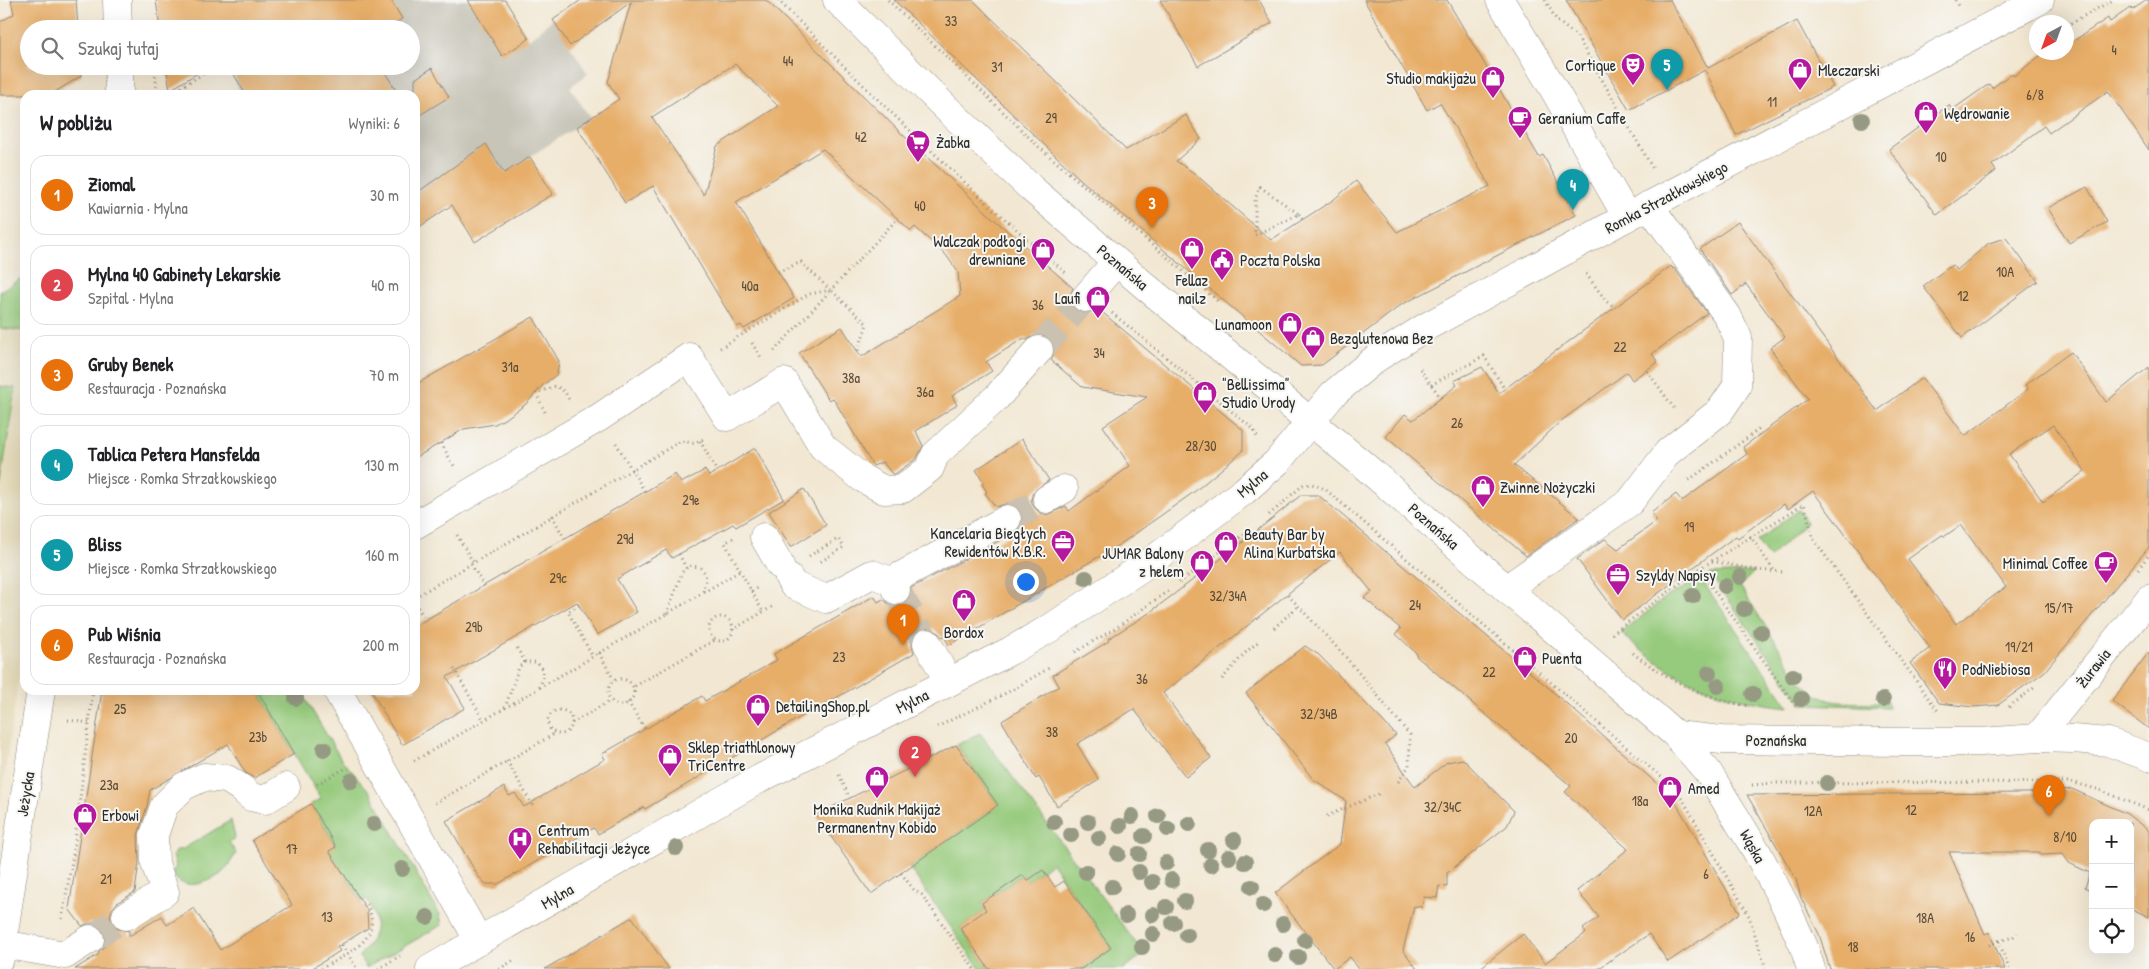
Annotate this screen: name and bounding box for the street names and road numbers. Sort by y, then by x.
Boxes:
street label: Romka Strzałkowskiego [1601,155,1732,239]
street label: Poznańska [1093,239,1153,295]
street label: Mylna [1232,464,1272,502]
street label: Poznańska [1404,498,1464,554]
street label: Żurawia [2071,644,2115,692]
street label: Mylna [892,683,932,719]
street label: Poznańska [1746,729,1806,751]
street label: Jeżycka [11,770,39,818]
street label: Wąska [1735,825,1771,867]
street label: Mylna [537,878,577,914]

